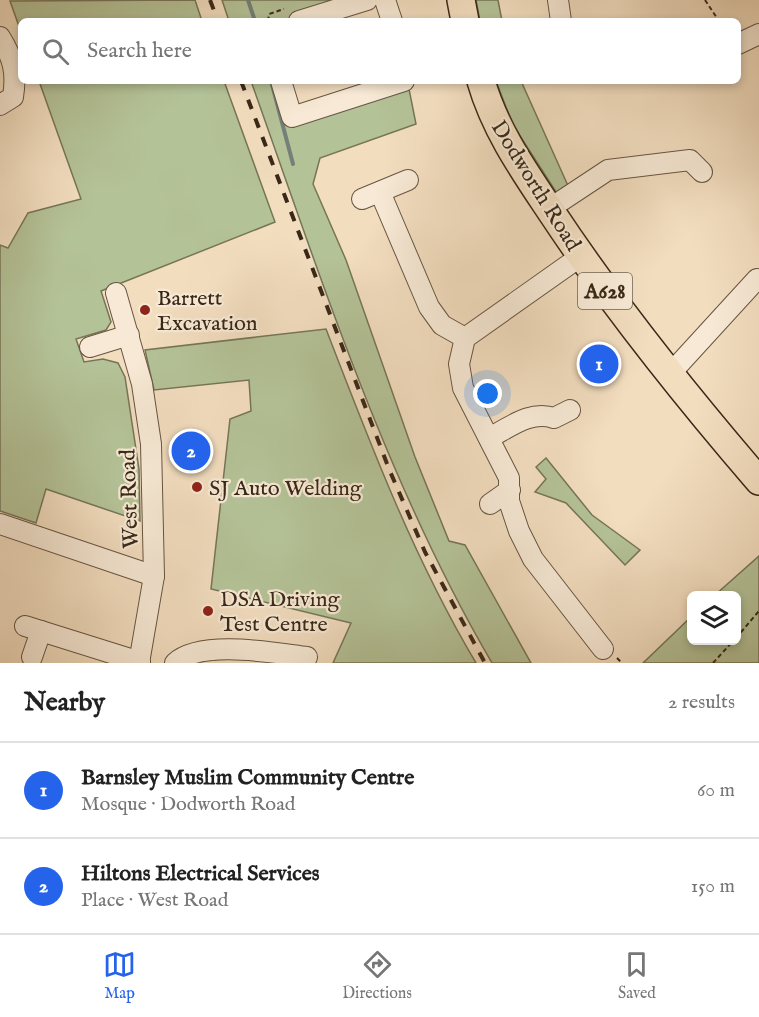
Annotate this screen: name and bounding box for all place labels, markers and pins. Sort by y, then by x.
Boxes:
place label: Barrett Excavation [157,285,258,338]
marker: Barrett Excavation [138,303,152,317]
pin: 1 [580,342,618,386]
pin: 2 [172,428,210,474]
place label: SJ Auto Welding [209,475,363,503]
marker: SJ Auto Welding [190,480,204,494]
place label: DSA Driving Test Centre [220,586,340,639]
marker: DSA Driving Test Centre [201,604,215,618]

